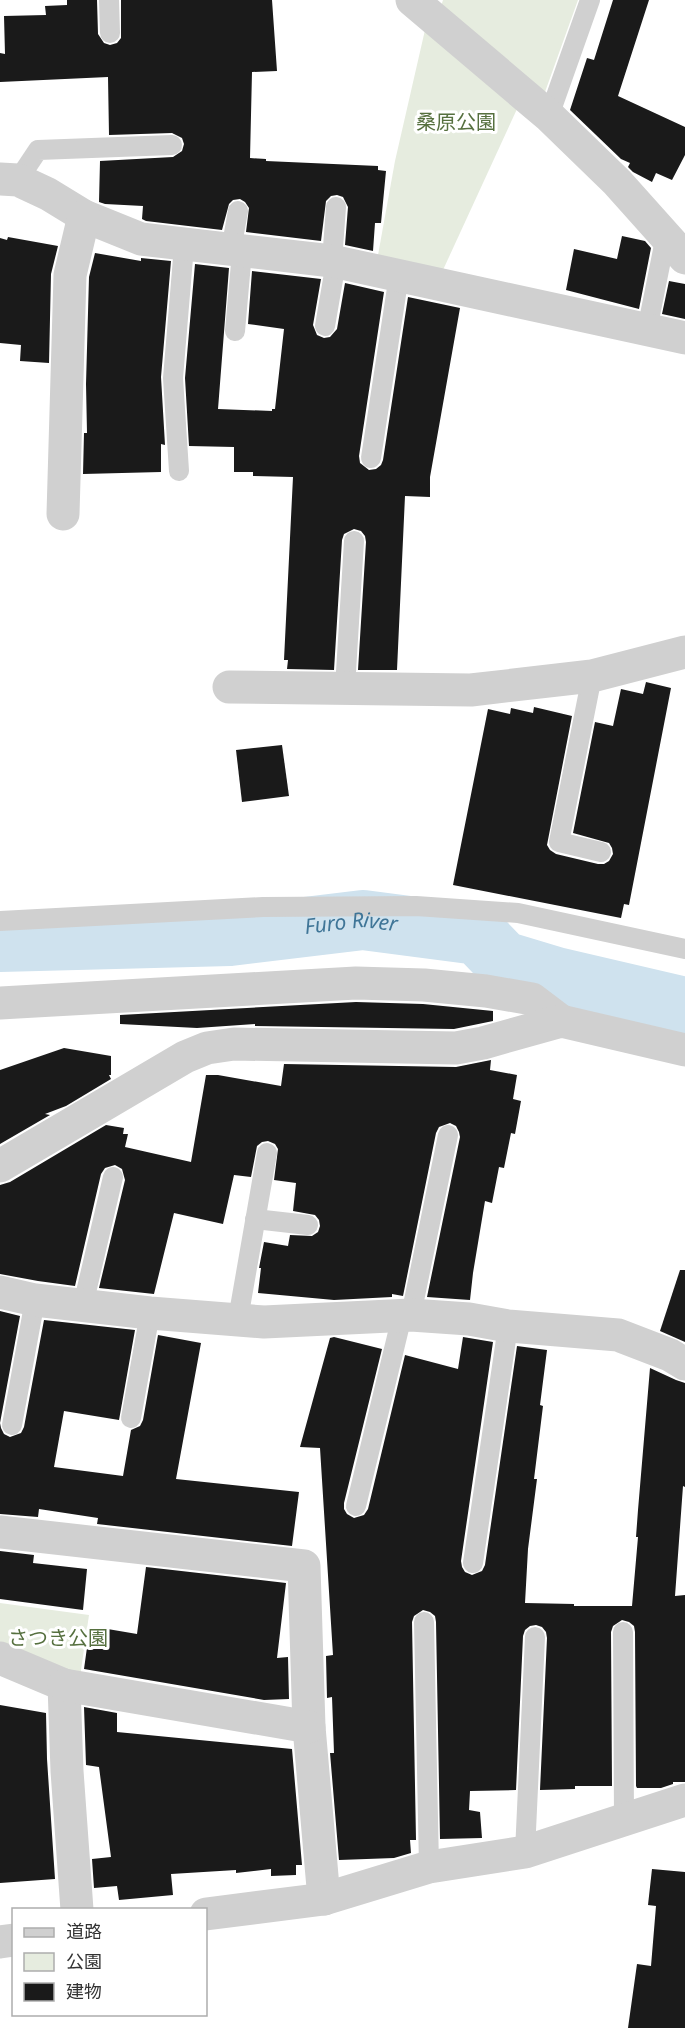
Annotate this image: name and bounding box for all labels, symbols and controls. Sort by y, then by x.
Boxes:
park label: 桑原公園 [416,108,496,135]
water label: Furo River [303,905,401,940]
park label: さつき公園 [8,1624,108,1651]
legend [12,1908,207,2016]
text: 道路 [66,1919,102,1943]
text: 公園 [66,1949,102,1973]
text: 建物 [66,1979,102,2003]

